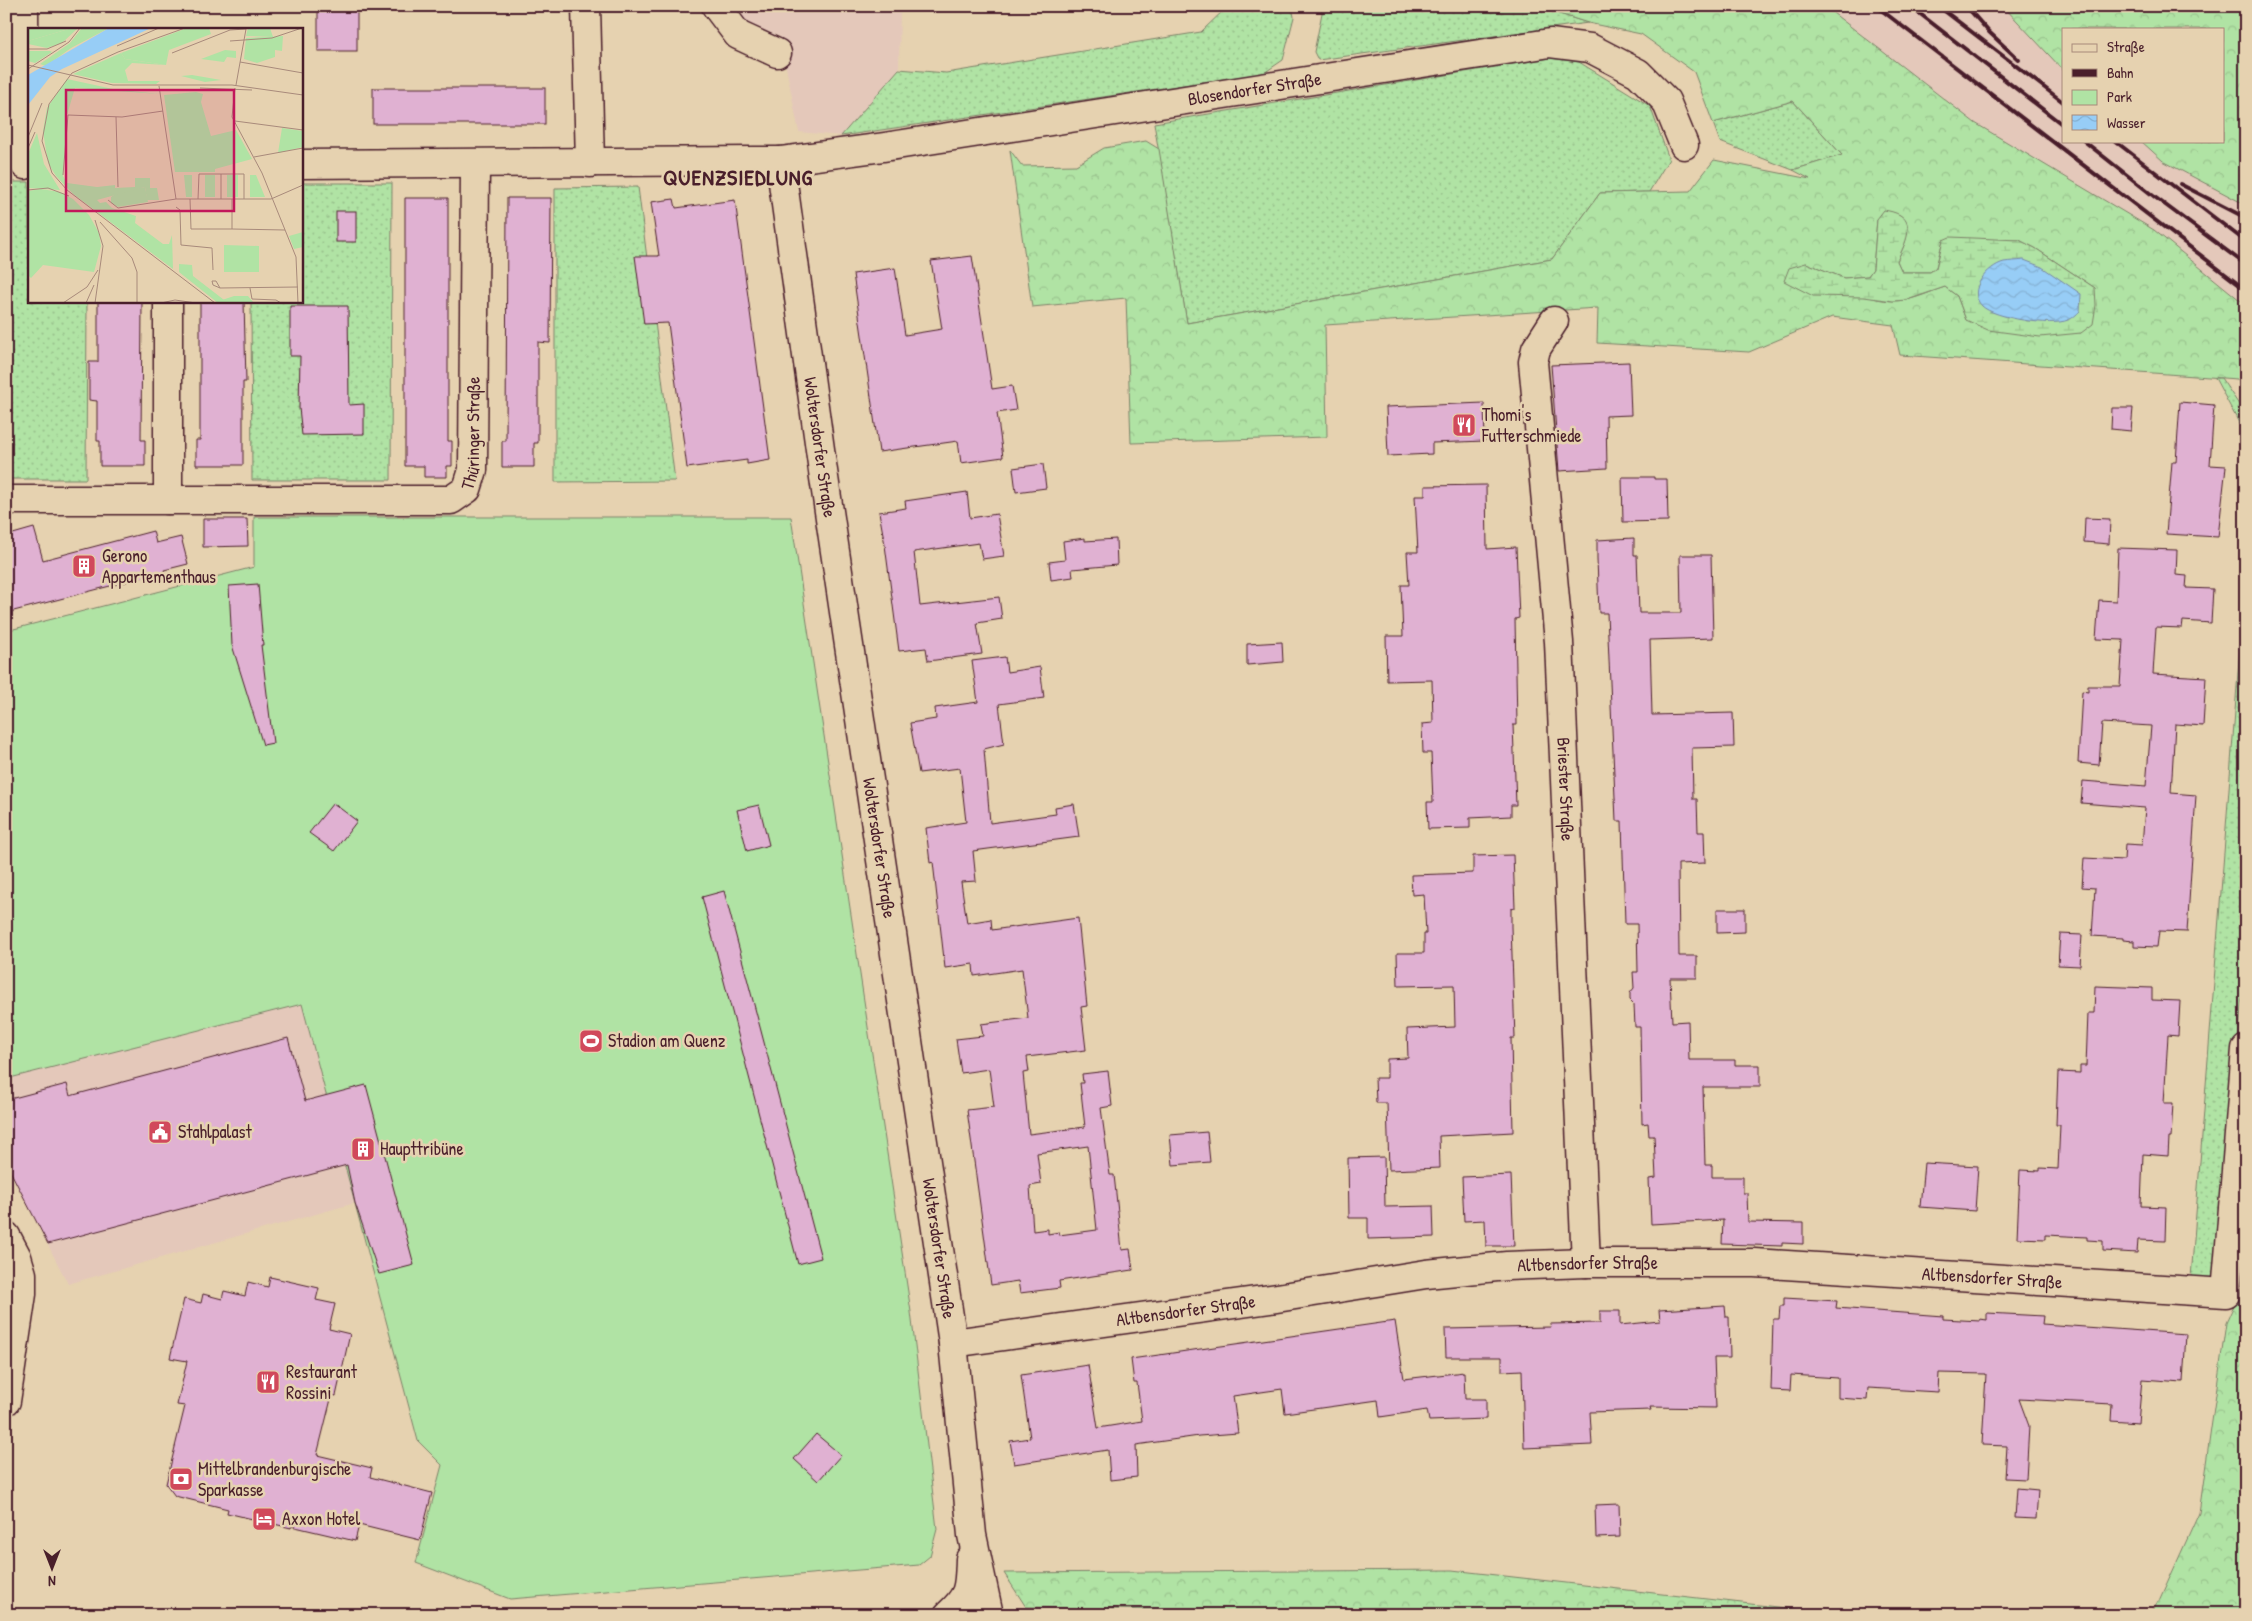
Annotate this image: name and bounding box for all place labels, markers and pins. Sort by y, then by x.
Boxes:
place label: Thomi's Futterschmiede [1481,402,1582,448]
restaurant icon: Thomi's Futterschmiede [1451,412,1477,438]
place label: Gerono Appartementhaus [102,543,216,589]
building icon: Gerono Appartementhaus [71,553,97,579]
sports icon: Stadion am Quenz [578,1028,604,1054]
place label: Stadion am Quenz [608,1028,726,1053]
public building icon: Stahlpalast [147,1119,173,1145]
place label: Stahlpalast [178,1119,252,1144]
building icon: Haupttribüne [350,1136,376,1162]
place label: Haupttribüne [380,1136,464,1161]
place label: Restaurant Rossini [286,1359,358,1405]
restaurant icon: Restaurant Rossini [255,1369,281,1395]
place label: Mittelbrandenburgische Sparkasse [198,1456,351,1502]
bank icon: Mittelbrandenburgische Sparkasse [168,1466,194,1492]
hotel icon: Axxon Hotel [251,1506,277,1532]
place label: Axxon Hotel [282,1506,360,1531]

